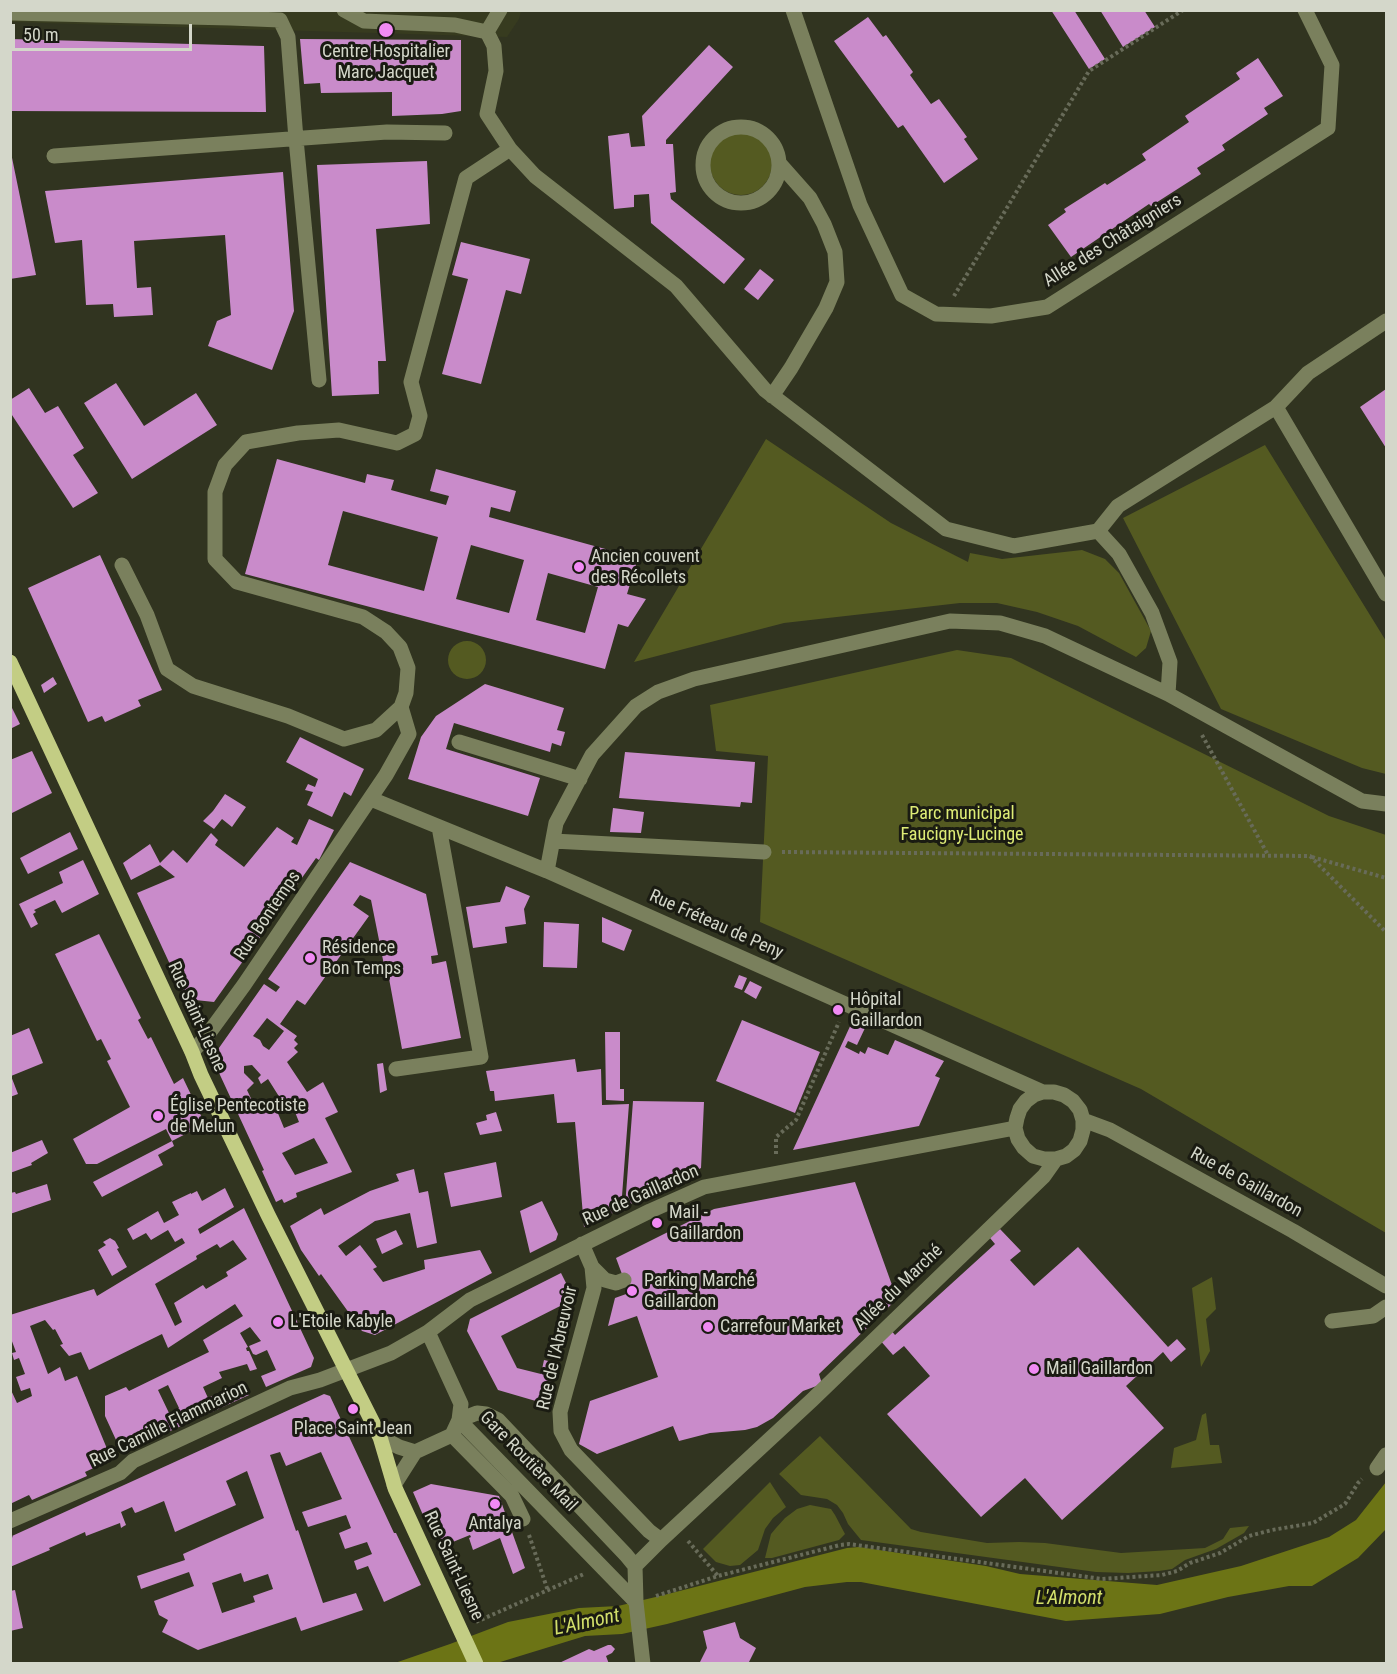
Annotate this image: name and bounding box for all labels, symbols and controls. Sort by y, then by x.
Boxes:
scale bar [15,12,195,50]
marker: Centre Hospitalier Marc Jacquet [377,21,395,39]
text: 50 m [23,24,58,45]
place label: Centre Hospitalier Marc Jacquet [322,41,450,84]
street label: Allée des Châtaigniers [1040,190,1186,292]
place label: Ancien couvent des Récollets [591,546,700,588]
marker: Ancien couvent des Récollets [572,560,586,574]
park label: Parc municipal Faucigny-Lucinge [900,803,1024,846]
street label: Rue Bontemps [230,867,306,965]
street label: Rue Fréteau de Peny [646,886,786,964]
place label: Résidence Bon Temps [322,937,401,980]
marker: Résidence Bon Temps [303,951,317,965]
street label: Rue Saint-Liesne [162,959,230,1075]
place label: Hôpital Gaillardon [850,989,922,1032]
marker: Hôpital Gaillardon [831,1003,845,1017]
place label: Église Pentecotiste de Melun [170,1095,306,1138]
marker: Église Pentecotiste de Melun [151,1109,165,1123]
street label: Rue de Gaillardon [1186,1143,1306,1223]
street label: Rue de Gaillardon [580,1161,702,1231]
place label: Mail - Gaillardon [669,1202,741,1244]
marker: Mail - Gaillardon [650,1216,664,1230]
street label: Allée du Marché [850,1241,948,1335]
place label: Parking Marché Gaillardon [644,1270,755,1312]
street label: Rue de l'Abreuvoir [533,1284,583,1412]
marker: Parking Marché Gaillardon [625,1284,639,1298]
place label: L'Etoile Kabyle [290,1311,393,1333]
marker: L'Etoile Kabyle [271,1315,285,1329]
place label: Carrefour Market [720,1316,841,1338]
marker: Carrefour Market [701,1320,715,1334]
place label: Mail Gaillardon [1046,1358,1153,1380]
marker: Mail Gaillardon [1027,1362,1041,1376]
street label: Rue Camille Flammarion [87,1377,251,1473]
marker: Place Saint Jean [346,1402,360,1416]
street label: Gare Routière Mail [475,1407,581,1517]
place label: Place Saint Jean [294,1418,412,1440]
marker: Antalya [488,1497,502,1511]
street label: Rue Saint-Liesne [418,1508,488,1624]
place label: Antalya [468,1513,522,1535]
water label: L'Almont [1036,1587,1102,1611]
water label: L'Almont [552,1604,622,1642]

